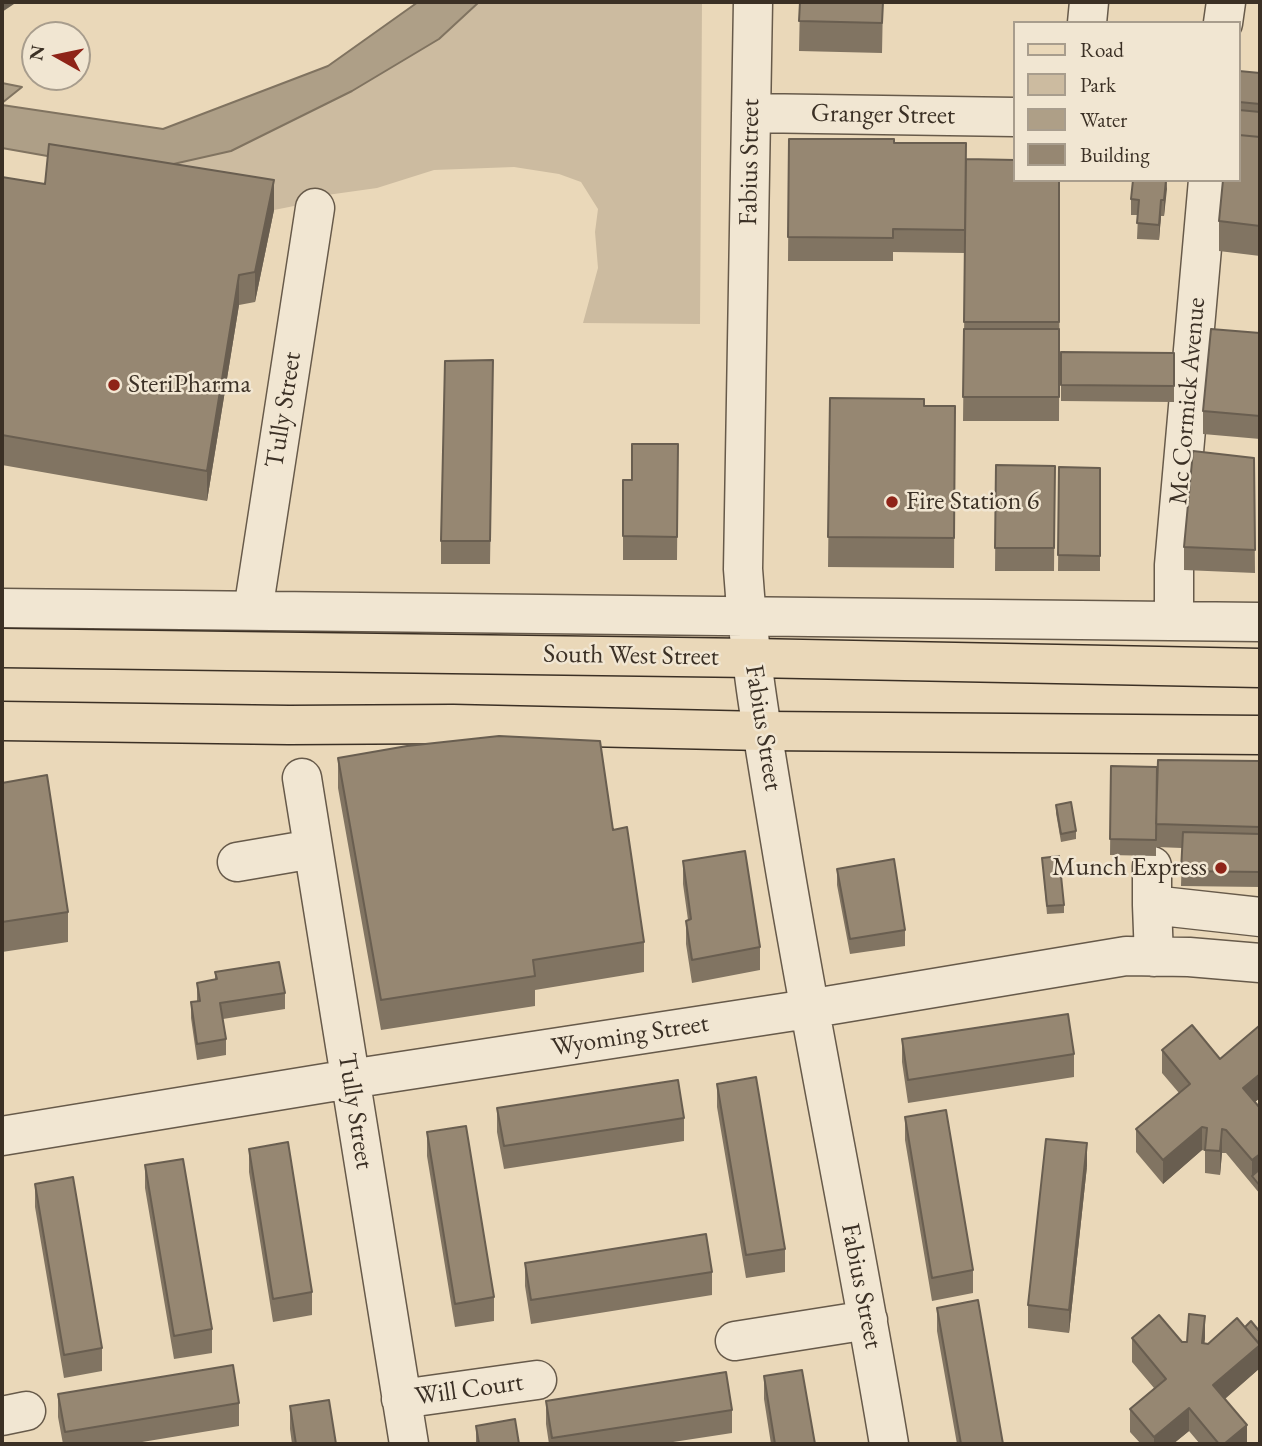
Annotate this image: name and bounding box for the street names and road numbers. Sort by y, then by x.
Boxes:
street label: Fabius Street [733,98,767,226]
street label: Granger Street [811,98,955,132]
street label: Mc Cormick Avenue [1163,296,1213,506]
street label: Tully Street [259,350,309,470]
street label: South West Street [543,639,719,673]
street label: Fabius Street [738,663,788,793]
street label: Wyoming Street [549,1008,711,1064]
street label: Tully Street [330,1051,380,1171]
street label: Fabius Street [834,1221,888,1351]
street label: Will Court [413,1367,525,1413]

